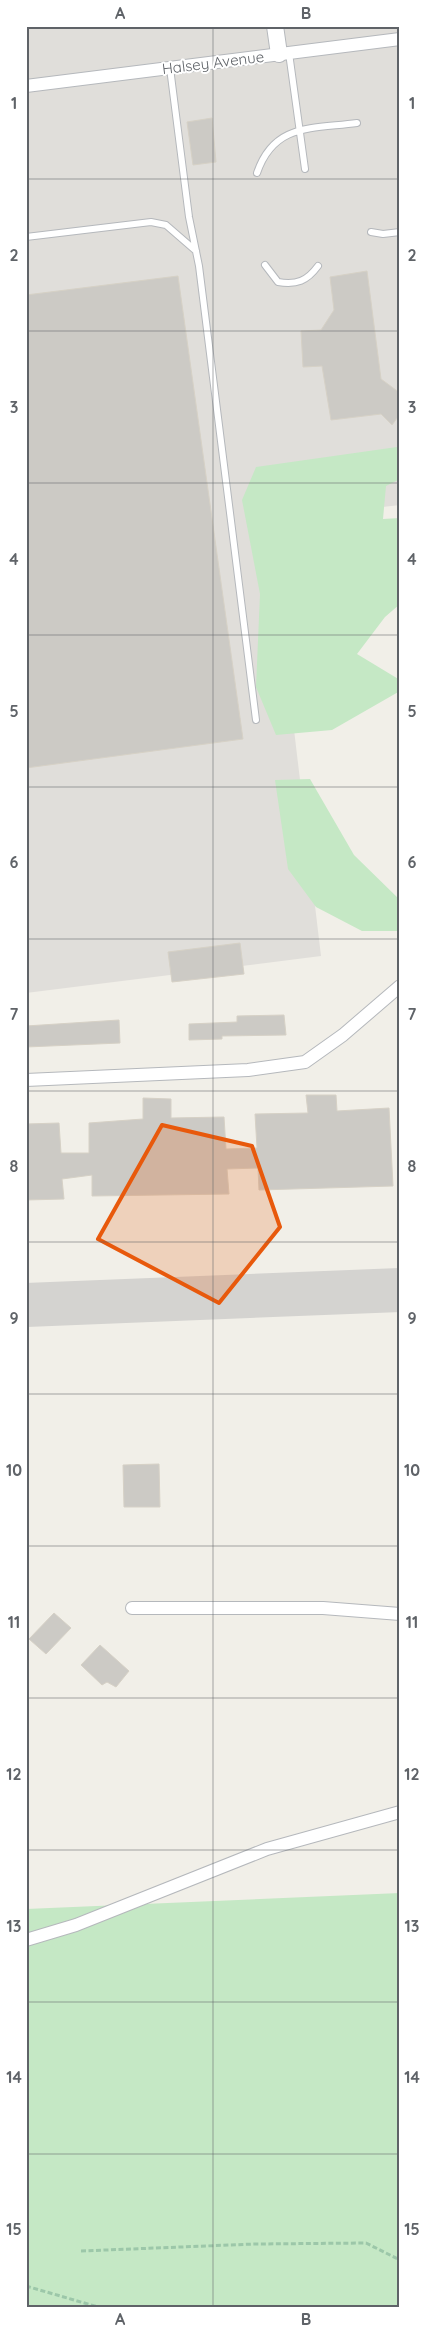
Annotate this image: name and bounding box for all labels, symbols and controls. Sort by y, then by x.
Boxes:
text: A [115,3,126,23]
text: B [301,3,311,23]
street label: Halsey Avenue [161,47,265,78]
text: 1 [11,93,17,113]
text: 1 [409,93,415,113]
text: 2 [9,245,19,265]
text: 2 [407,245,417,265]
text: 3 [10,397,18,417]
text: 3 [408,397,416,417]
text: 4 [9,549,19,569]
text: 4 [407,549,417,569]
text: 5 [9,701,19,721]
text: 5 [407,701,417,721]
text: 6 [10,852,19,872]
text: 6 [408,852,417,872]
text: 7 [10,1004,19,1024]
text: 7 [408,1004,417,1024]
text: 8 [10,1156,19,1176]
text: 8 [408,1156,417,1176]
text: 9 [9,1308,19,1328]
text: 9 [407,1308,417,1328]
text: 10 [6,1460,22,1480]
text: 10 [404,1460,420,1480]
text: 11 [8,1612,20,1632]
text: 11 [406,1612,418,1632]
text: 12 [6,1764,22,1784]
text: 12 [404,1764,420,1784]
text: 13 [7,1916,21,1936]
text: 13 [405,1916,419,1936]
text: 14 [6,2067,22,2087]
text: 14 [404,2067,420,2087]
text: 15 [6,2219,22,2239]
text: 15 [404,2219,420,2239]
text: A [115,2309,126,2329]
text: B [301,2309,311,2329]

